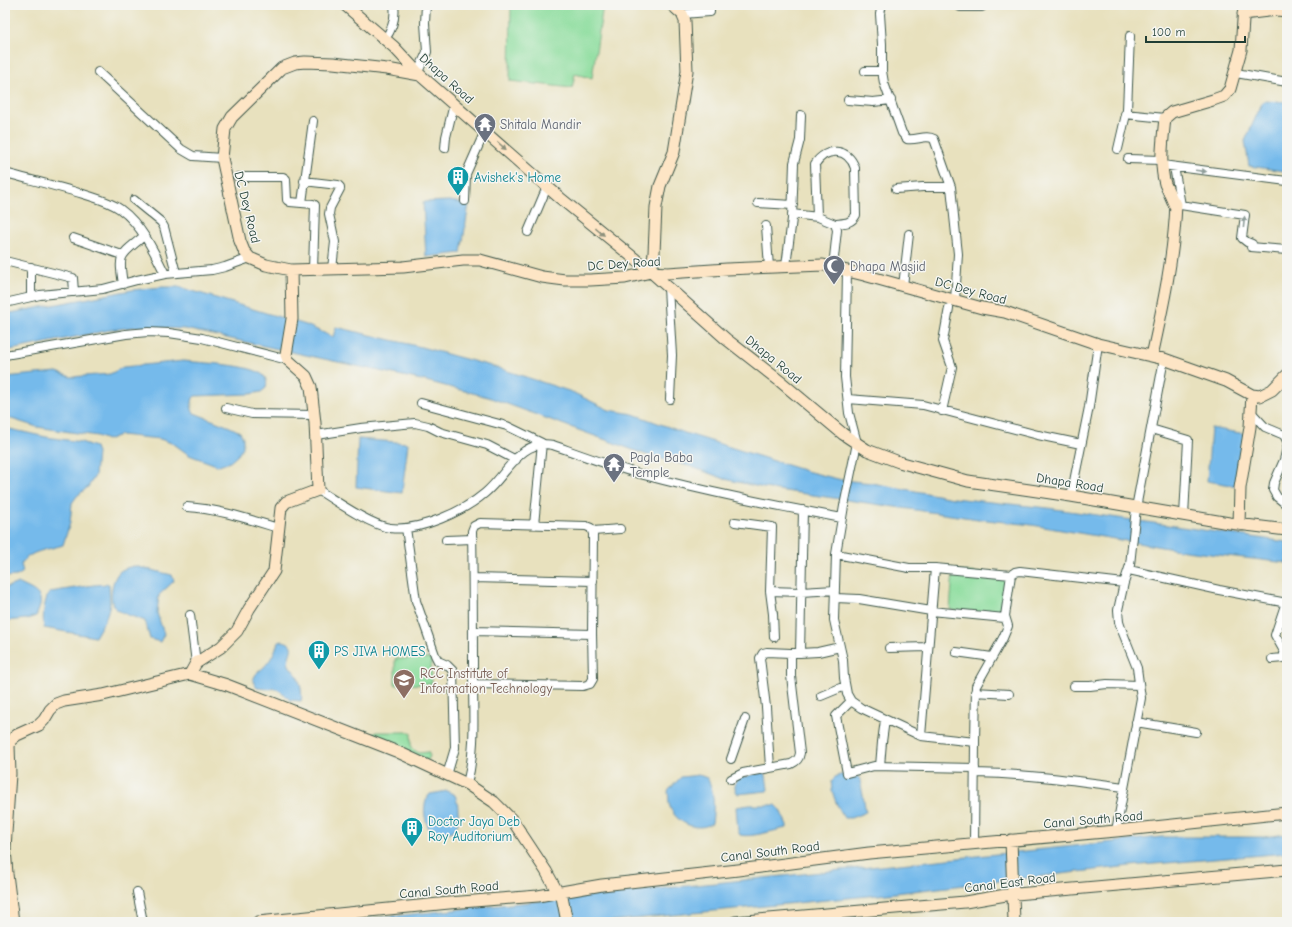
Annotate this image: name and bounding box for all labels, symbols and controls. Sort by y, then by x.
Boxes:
scale bar [1146,18,1245,44]
text: 100 m [1152,25,1185,39]
street label: Dhapa Road [416,50,477,107]
temple icon: Shitala Mandir [472,111,498,144]
place label: Shitala Mandir [500,117,582,132]
one-way arrow [497,142,508,151]
building icon: Avishek's Home [445,164,471,197]
one-way arrow [1195,167,1207,174]
street label: DC Dey Road [231,170,264,245]
place label: Avishek's Home [474,170,561,185]
one-way arrow [1241,216,1247,228]
one-way arrow [595,227,606,236]
street label: DC Dey Road [587,253,661,274]
mosque icon: Dhapa Masjid [821,253,847,286]
place label: Dhapa Masjid [850,259,926,274]
street label: DC Dey Road [933,274,1008,307]
street label: Dhapa Road [743,332,805,387]
place label: Pagla Baba Temple [630,450,693,480]
temple icon: Pagla Baba Temple [601,451,627,484]
street label: Dhapa Road [1035,470,1105,495]
building icon: PS JIVA HOMES [306,638,332,671]
place label: PS JIVA HOMES [334,644,426,659]
place label: RCC Institute of Information Technology [420,666,552,696]
school or university icon: RCC Institute of Information Technology [391,667,417,700]
street label: Canal South Road [1043,808,1143,831]
place label: Doctor Jaya Deb Roy Auditorium [428,814,520,844]
building icon: Doctor Jaya Deb Roy Auditorium [399,815,425,848]
street label: Canal South Road [720,838,820,865]
street label: Canal East Road [964,869,1057,896]
street label: Canal South Road [399,878,499,901]

